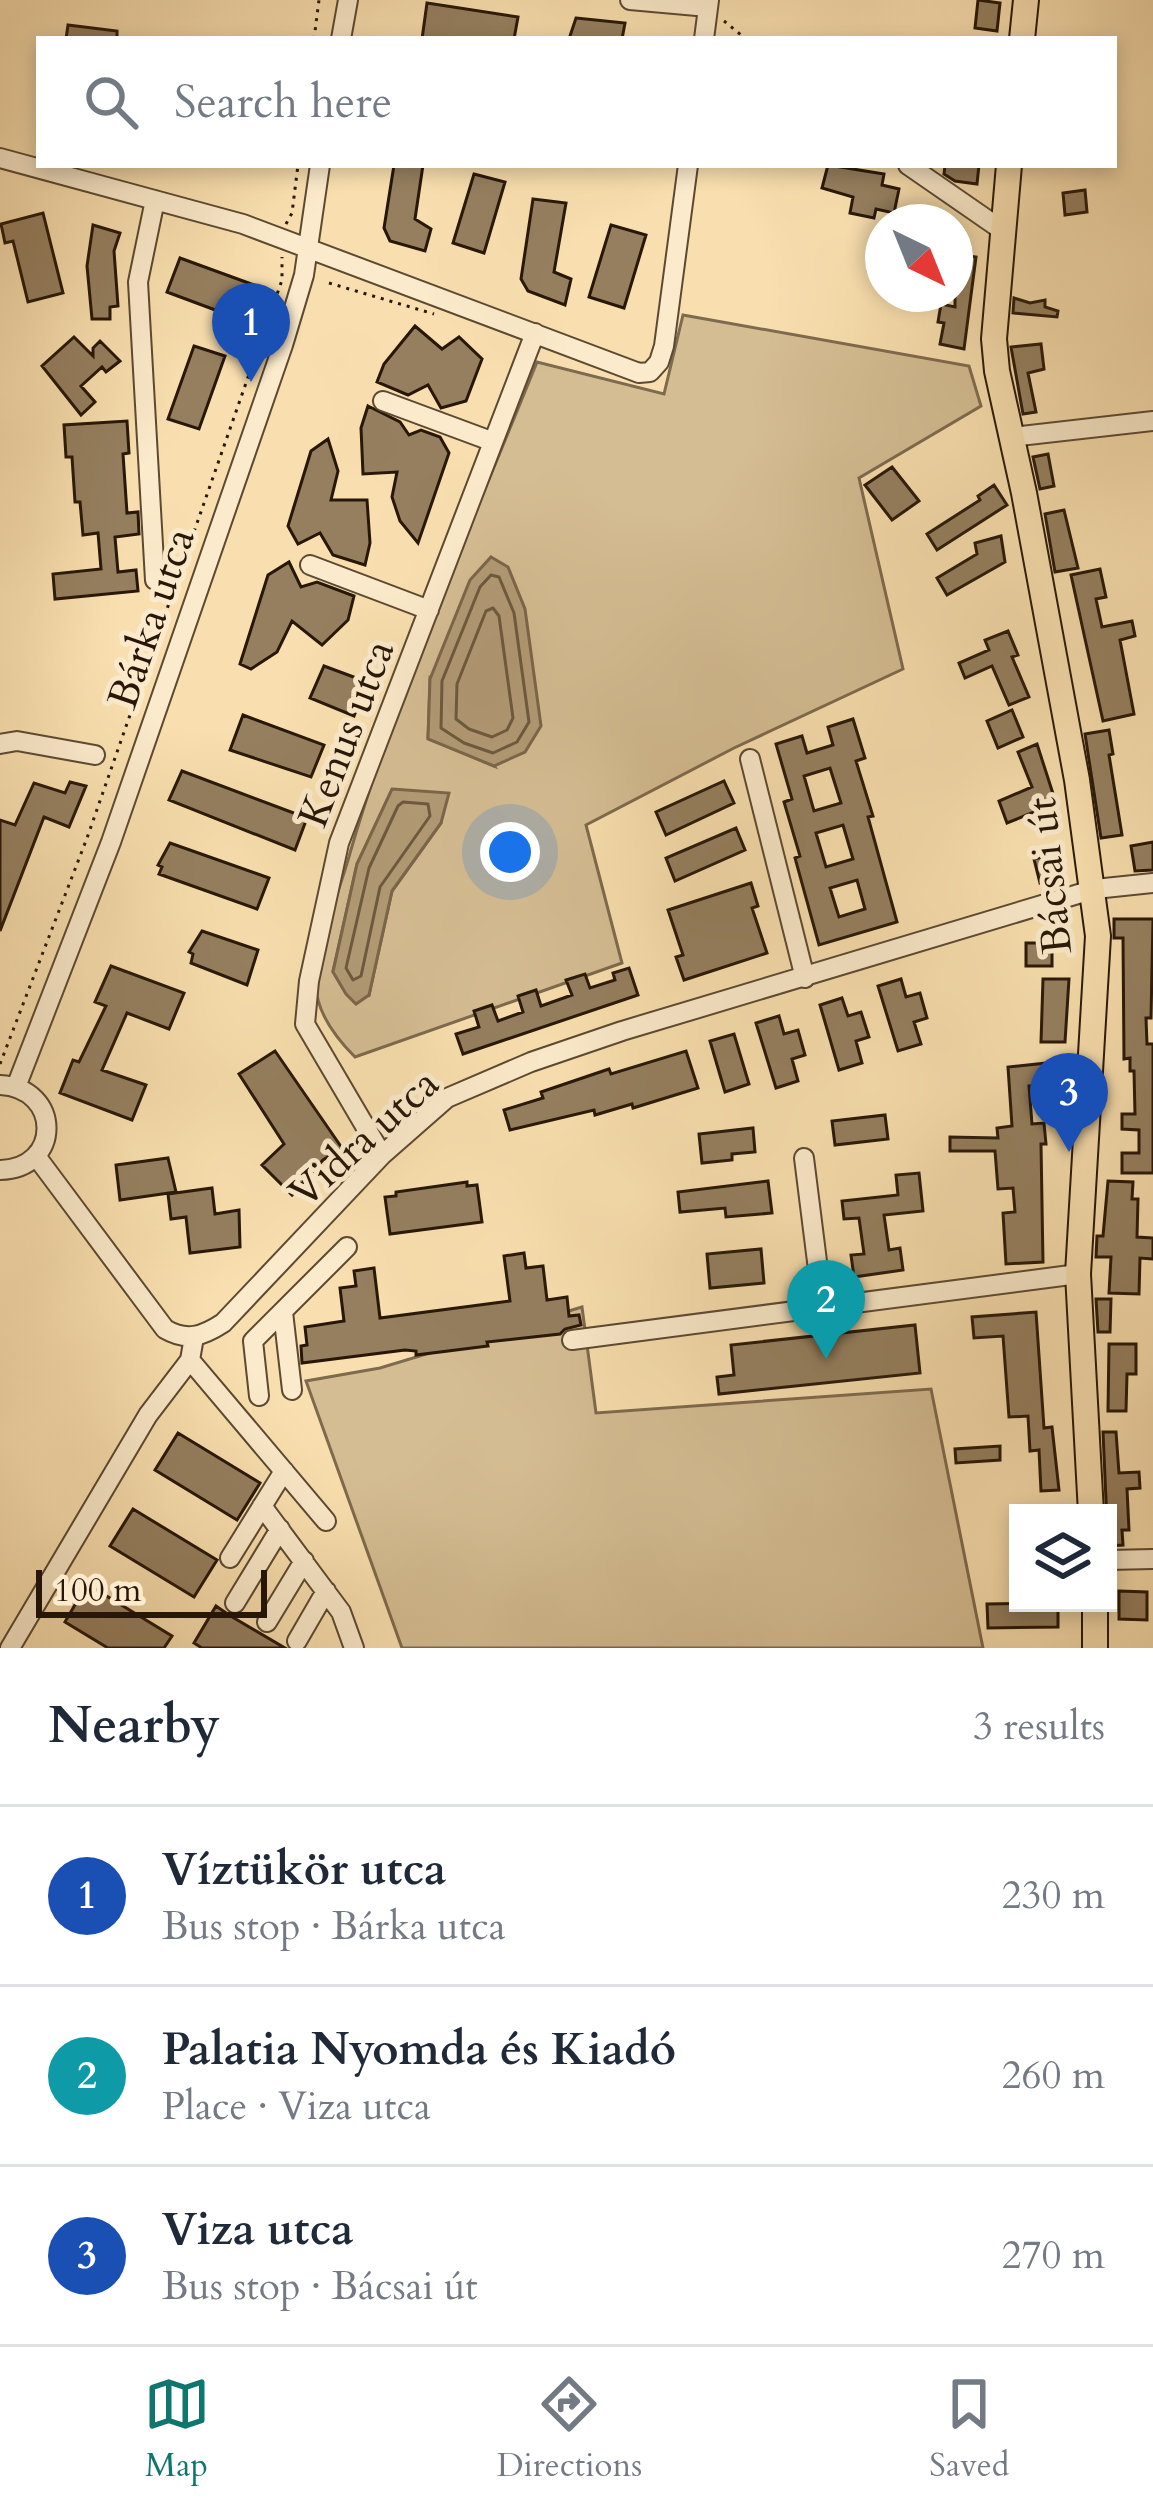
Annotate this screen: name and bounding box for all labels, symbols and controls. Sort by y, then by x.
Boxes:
search box [36,36,1117,168]
icon: search [78,69,144,135]
text: Search here [174,72,392,133]
north arrow [865,204,973,312]
pin: 1 [212,283,290,382]
street label: Bárka utca [94,521,209,716]
street label: Kenus utca [285,632,408,835]
street label: Bácsai út [1013,795,1086,957]
your location [480,822,540,882]
pin: 3 [1030,1053,1108,1152]
street label: Vidra utca [277,1056,451,1221]
pin: 2 [787,1260,865,1359]
map controls [1009,1504,1117,1612]
button: layers [1009,1504,1117,1612]
scale bar [36,1564,267,1617]
text: 100 m [54,1568,141,1613]
text: Nearby [48,1691,220,1761]
text: 3 results [973,1700,1105,1753]
text: Víztükör utca [162,1839,446,1900]
text: 1 [77,1869,97,1922]
text: 230 m [1002,1869,1105,1922]
text: Bus stop · Bárka utca [162,1900,506,1953]
text: Palatia Nyomda és Kiadó [162,2019,676,2080]
text: 2 [77,2049,97,2102]
text: 260 m [1002,2049,1105,2102]
text: Place · Viza utca [162,2080,431,2133]
text: Viza utca [162,2199,354,2260]
text: 3 [77,2229,97,2282]
text: 270 m [1002,2229,1105,2282]
text: Bus stop · Bácsai út [162,2260,478,2313]
tab: Map [144,2371,210,2488]
tab: Directions [497,2371,642,2488]
tab: Saved [929,2371,1009,2488]

